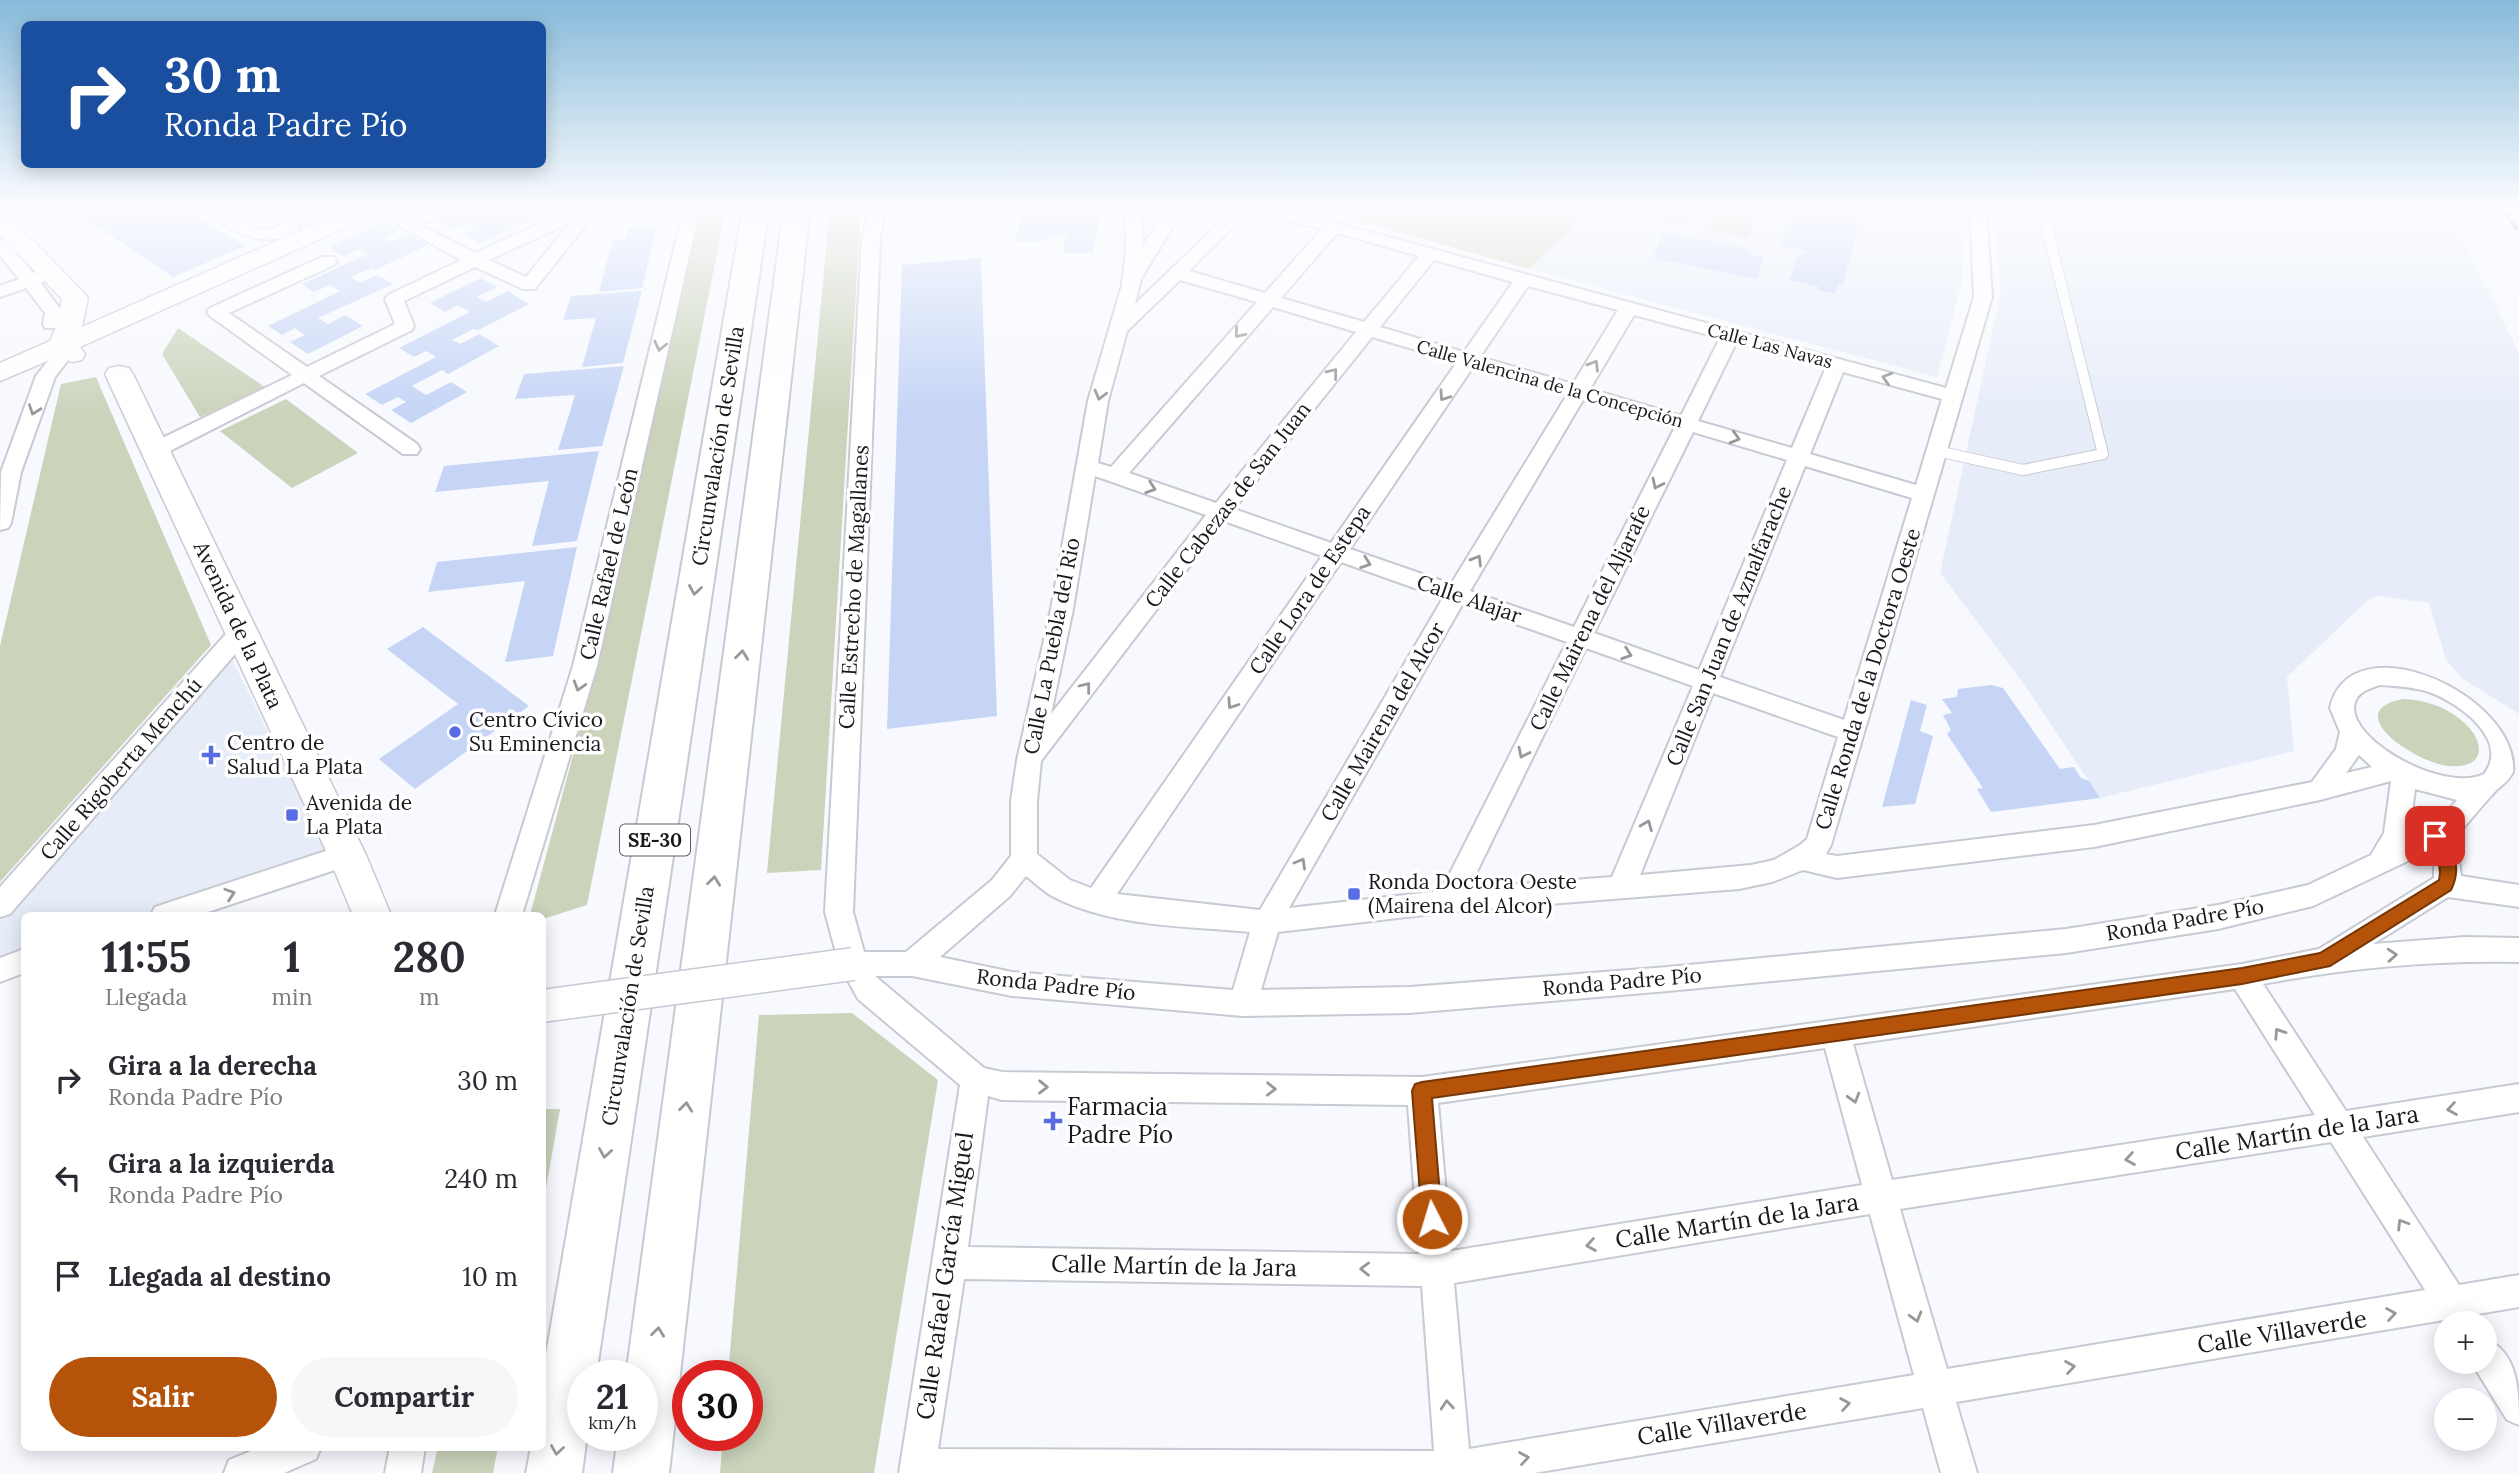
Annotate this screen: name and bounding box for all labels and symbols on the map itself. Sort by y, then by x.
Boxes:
street label: Calle Las Navas [1705,318,1835,373]
street label: Circunvalación de Sevilla [685,324,750,568]
one-way arrow [1235,325,1247,338]
street label: Calle Valencina de la Concepción [1414,334,1686,433]
one-way arrow [653,340,668,352]
one-way arrow [1586,360,1599,373]
one-way arrow [1324,369,1337,381]
one-way arrow [1882,371,1894,386]
one-way arrow [1440,388,1452,401]
one-way arrow [1094,389,1108,401]
street label: Calle Cabezas de San Juan [1139,396,1317,613]
one-way arrow [28,403,42,415]
one-way arrow [1729,430,1741,445]
street label: Calle Estrecho de Magallanes [833,444,874,730]
street label: Calle Rafael de León [573,465,644,663]
one-way arrow [1651,477,1665,489]
one-way arrow [1145,480,1157,494]
street label: Calle San Juan de Aznalfarache [1660,482,1797,770]
street label: Calle Lora de Estepa [1243,500,1376,680]
street label: Calle Mairena del Aljarafe [1523,500,1656,735]
street label: Calle Ronda de la Doctora Oeste [1809,525,1926,833]
street label: Calle La Puebla del Rio [1017,535,1086,757]
street label: Avenida de la Plata [187,536,289,713]
one-way arrow [1359,555,1372,569]
one-way arrow [1469,555,1482,568]
street label: Calle Alajar [1413,568,1525,629]
one-way arrow [688,584,703,595]
street label: Calle Mairena del Alcor [1314,617,1451,826]
one-way arrow [1621,646,1633,660]
one-way arrow [734,649,749,661]
street label: Calle Rigoberta Menchú [34,672,207,866]
one-way arrow [572,680,587,692]
one-way arrow [1077,682,1090,694]
one-way arrow [1228,696,1240,709]
place label: Centro Cívico Su Eminencia [469,706,603,757]
marker: Centro Cívico Su Eminencia [447,724,463,740]
place label: Centro de Salud La Plata [227,729,363,780]
marker: Centro de Salud La Plata [201,745,221,765]
one-way arrow [1517,746,1531,758]
place label: Avenida de La Plata [305,789,412,840]
pin [2405,806,2465,866]
marker: Avenida de La Plata [284,807,300,823]
one-way arrow [1639,819,1653,831]
road number: SE-30 [620,824,690,856]
one-way arrow [1293,857,1306,870]
place label: Ronda Doctora Oeste (Mairena del Alcor) [1368,868,1577,919]
one-way arrow [707,875,722,887]
street label: Circunvalación de Sevilla [595,884,660,1128]
marker: Ronda Doctora Oeste (Mairena del Alcor) [1346,886,1362,902]
one-way arrow [223,888,236,902]
street label: Ronda Padre Pío [2104,892,2266,947]
one-way arrow [2387,948,2398,963]
street label: Ronda Padre Pío [1541,961,1703,1002]
street label: Ronda Padre Pío [975,963,1137,1006]
one-way arrow [2274,1027,2287,1040]
one-way arrow [1038,1079,1049,1095]
one-way arrow [1266,1081,1276,1097]
place label: Farmacia Padre Pío [1067,1091,1173,1150]
one-way arrow [1846,1092,1860,1104]
street label: Calle Martín de la Jara [2173,1098,2421,1167]
one-way arrow [679,1101,694,1112]
one-way arrow [2446,1101,2458,1116]
marker: Farmacia Padre Pío [1045,1113,1061,1129]
street label: Calle Rafael García Miguel [909,1130,980,1422]
one-way arrow [598,1147,613,1159]
one-way arrow [2124,1151,2136,1166]
position arrow [1395,1182,1469,1256]
street label: Calle Martín de la Jara [1613,1186,1861,1255]
one-way arrow [2397,1219,2410,1232]
one-way arrow [1585,1237,1597,1252]
street label: Calle Martín de la Jara [1051,1248,1297,1283]
one-way arrow [1360,1261,1370,1277]
street label: Calle Villaverde [2195,1303,2369,1360]
one-way arrow [2385,1307,2397,1322]
one-way arrow [1908,1311,1923,1323]
one-way arrow [651,1326,666,1338]
speed limit sign: 30 [672,1360,763,1451]
one-way arrow [2064,1360,2076,1375]
street label: Calle Villaverde [1635,1395,1809,1452]
one-way arrow [1839,1397,1851,1412]
one-way arrow [1440,1399,1455,1411]
one-way arrow [550,1444,565,1456]
one-way arrow [1518,1451,1530,1466]

